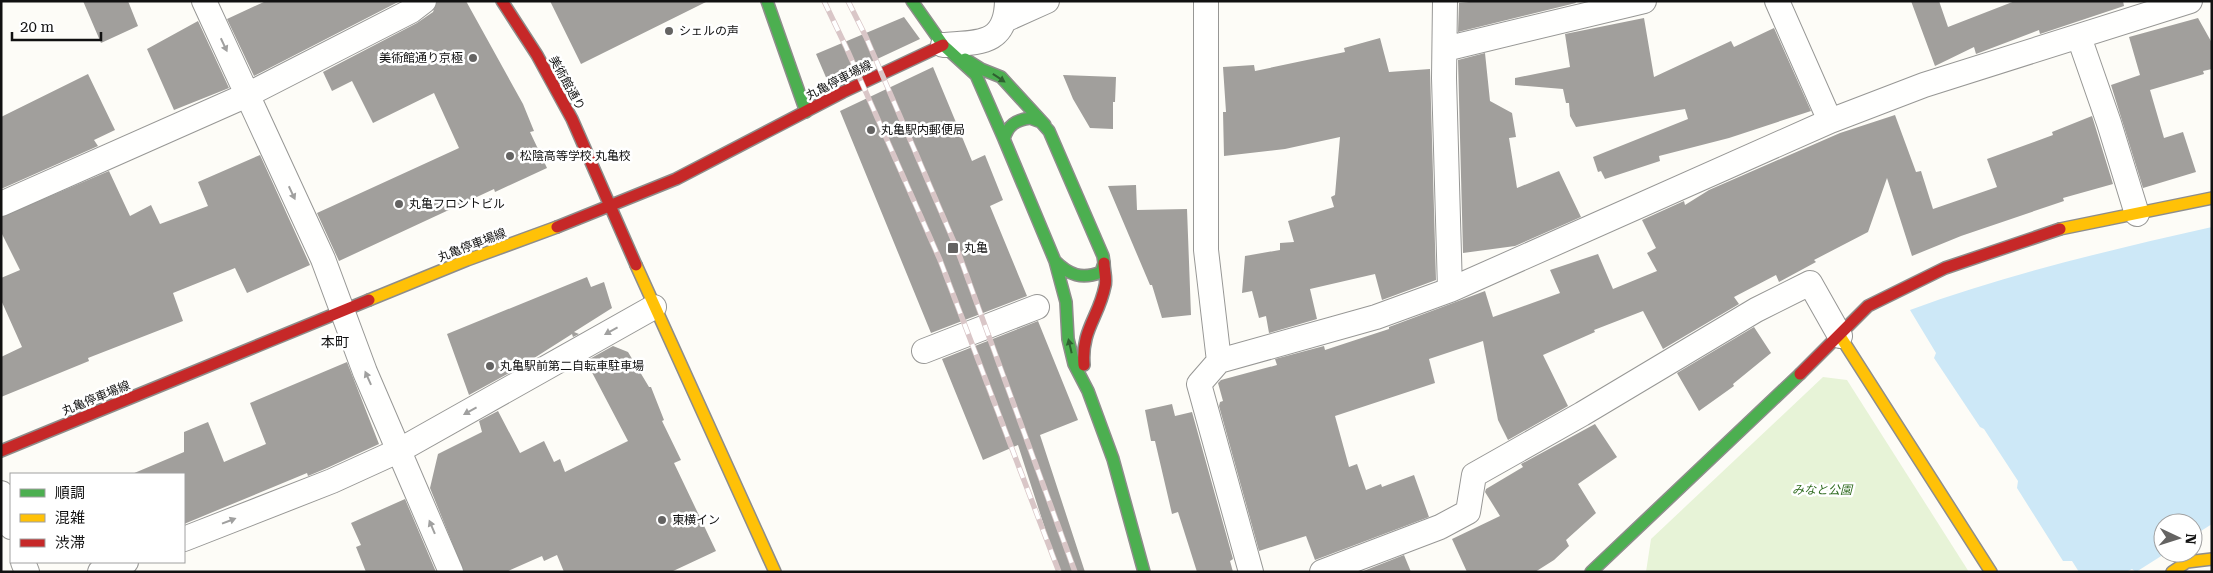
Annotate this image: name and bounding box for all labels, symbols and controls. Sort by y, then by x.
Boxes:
scale bar [12,10,101,42]
text: 20 m [20,18,55,36]
place label: シェルの声 [679,24,739,38]
marker: シェルの声 [663,25,675,37]
one-way arrow [221,38,229,52]
place label: 美術館通り京極 [379,51,463,65]
marker: 美術館通り京極 [467,52,479,64]
street label: 美術館通り [546,53,588,113]
street label: 丸亀停車場線 [804,57,874,103]
one-way arrow [992,74,1006,83]
place label: 丸亀駅内郵便局 [881,123,965,137]
marker: 丸亀駅内郵便局 [865,124,877,136]
place label: 松陰高等学校 丸亀校 [520,149,631,163]
marker: 松陰高等学校 丸亀校 [504,150,516,162]
one-way arrow [289,186,297,200]
place label: 丸亀フロントビル [409,197,505,211]
marker: 丸亀フロントビル [393,198,405,210]
street label: 丸亀停車場線 [436,226,508,264]
marker: 丸亀 [946,241,960,255]
place label: 丸亀 [964,241,988,255]
one-way arrow [605,326,618,335]
district label: 本町 [321,334,349,350]
one-way arrow [1066,339,1074,354]
place label: 丸亀駅前第二自転車駐車場 [500,359,644,373]
marker: 丸亀駅前第二自転車駐車場 [484,360,496,372]
one-way arrow [363,371,371,385]
street label: 丸亀停車場線 [60,378,132,418]
one-way arrow [463,406,476,415]
legend [10,473,185,563]
park label: みなと公園 [1792,483,1854,497]
text: 順調 [55,484,85,502]
text: 混雑 [55,509,85,527]
place label: 東横イン [672,513,720,527]
north arrow [2153,513,2203,563]
marker: 東横イン [656,514,668,526]
one-way arrow [222,517,237,525]
one-way arrow [428,520,436,534]
text: N [2183,533,2199,545]
text: 渋滞 [55,534,85,552]

